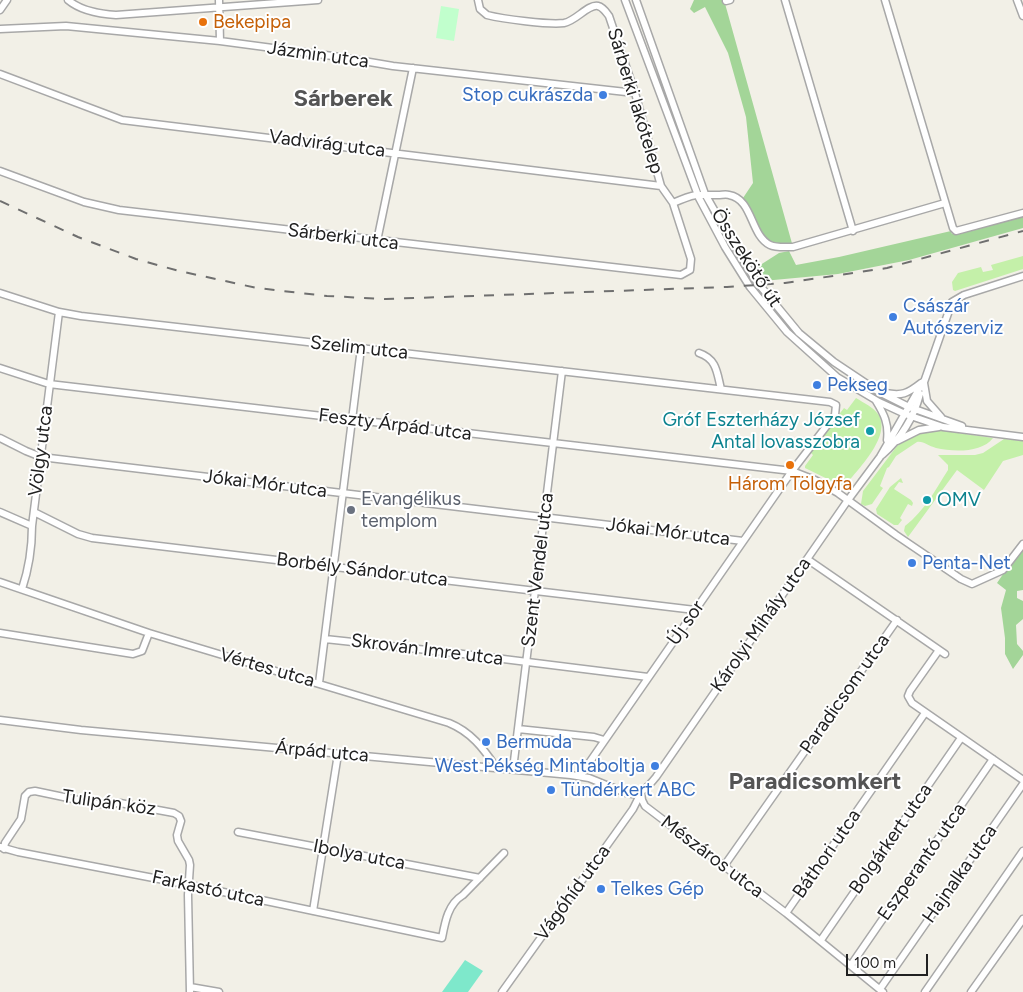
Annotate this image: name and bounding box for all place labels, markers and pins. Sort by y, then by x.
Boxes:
place label: Bekepipa [213,11,291,33]
marker: Bekepipa [197,16,209,28]
place label: Stop cukrászda [462,84,593,106]
marker: Stop cukrászda [597,89,609,101]
place label: Császár Autószerviz [903,295,1003,339]
marker: Császár Autószerviz [887,311,899,323]
place label: Pekseg [827,374,888,396]
marker: Pekseg [811,379,823,391]
place label: Gróf Eszterházy József Antal lovasszobra [662,409,860,453]
marker: Gróf Eszterházy József Antal lovasszobra [864,425,876,437]
marker: Három Tölgyfa [784,459,796,471]
place label: Három Tölgyfa [728,473,852,495]
place label: Evangélikus templom [361,488,461,532]
place label: OMV [937,489,981,511]
marker: OMV [921,494,933,506]
marker: Evangélikus templom [345,504,357,516]
place label: Penta-Net [922,552,1011,574]
marker: Penta-Net [906,557,918,569]
place label: Bermuda [496,731,572,753]
marker: Bermuda [480,736,492,748]
place label: West Pékség Mintaboltja [435,755,645,777]
marker: West Pékség Mintaboltja [649,760,661,772]
place label: Tündérkert ABC [561,779,696,801]
marker: Tündérkert ABC [545,784,557,796]
place label: Telkes Gép [611,878,704,900]
marker: Telkes Gép [595,883,607,895]

